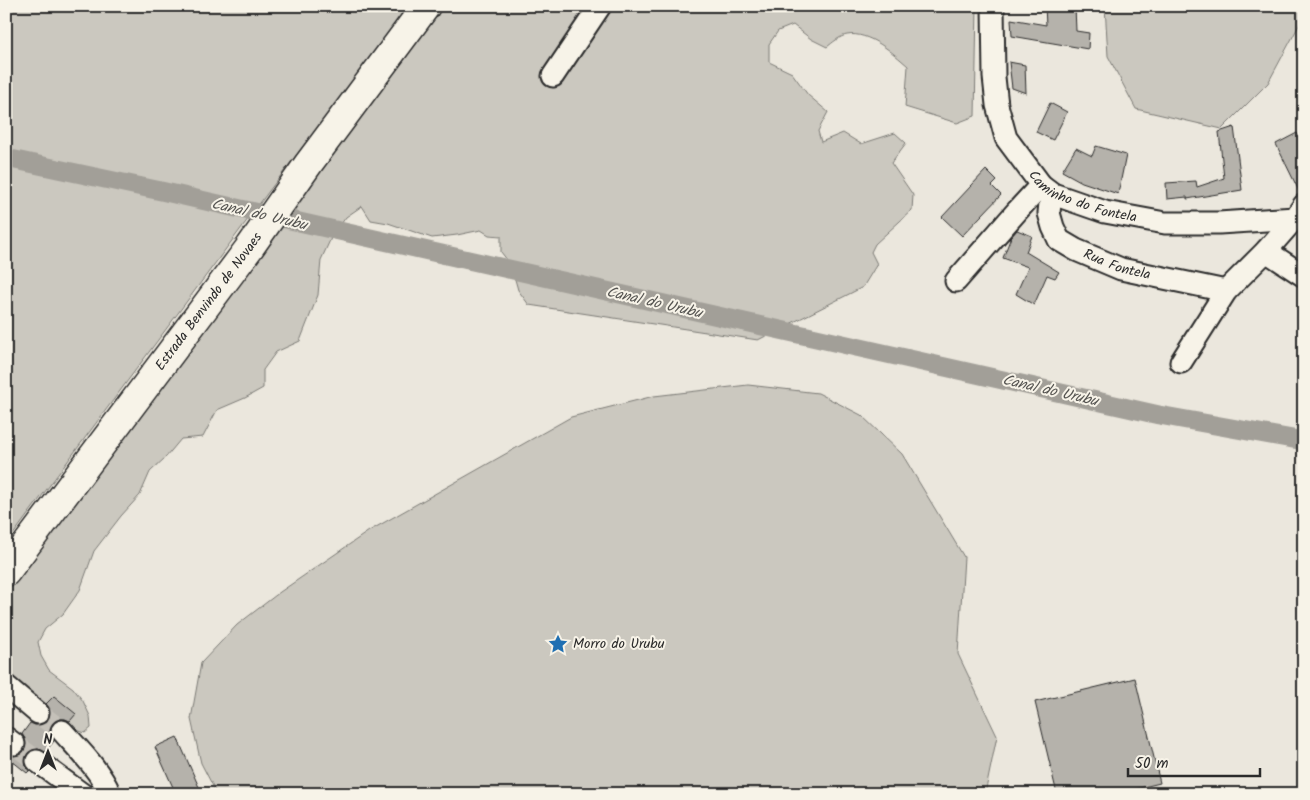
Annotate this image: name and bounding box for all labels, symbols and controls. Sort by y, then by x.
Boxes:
street label: Caminho do Fontela [1023,166,1139,229]
water label: Canal do Urubu [209,192,311,238]
street label: Estrada Benvindo de Novaes [150,228,268,375]
street label: Rua Fontela [1080,243,1153,286]
water label: Canal do Urubu [604,280,706,326]
water label: Canal do Urubu [1000,368,1102,414]
place icon: Morro do Urubu [547,633,569,655]
place label: Morro do Urubu [573,633,665,655]
north arrow [22,728,72,778]
text: N [44,729,53,751]
scale bar [1128,745,1260,777]
text: 50 m [1135,752,1169,776]

